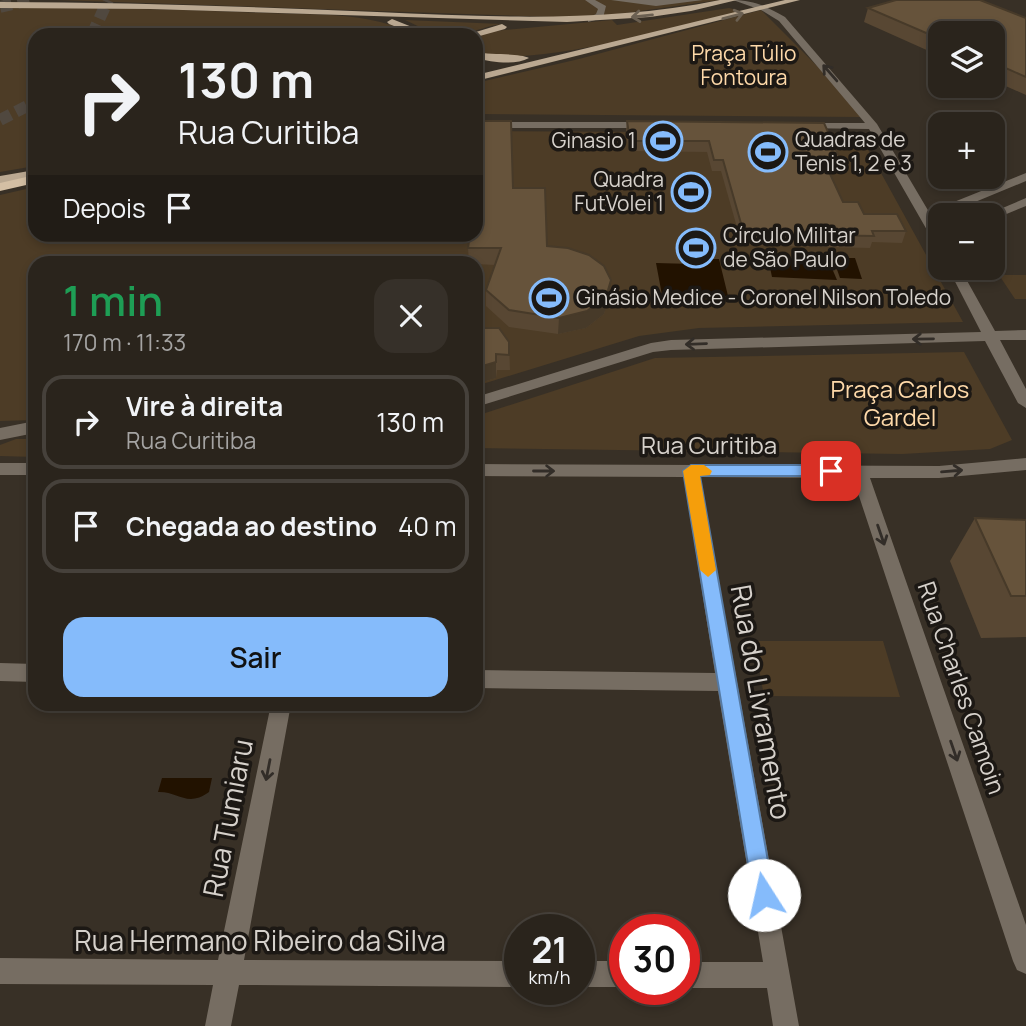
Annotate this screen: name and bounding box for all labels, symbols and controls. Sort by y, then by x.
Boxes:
one-way arrow [721,9,744,22]
one-way arrow [631,10,653,23]
map controls [928,21,1005,280]
button: layers [928,21,1005,98]
park label: Praça Túlio Fontoura [691,39,797,91]
text: 130 m [178,46,314,113]
icon: right [63,56,154,147]
one-way arrow [822,64,838,82]
text: Rua Curitiba [178,110,359,154]
button: + [928,112,1005,189]
sports icon: Ginasio 1 [642,120,684,162]
place label: Quadras de Tenis 1, 2 e 3 [795,125,912,177]
place label: Ginasio 1 [551,126,636,154]
sports icon: Quadras de Tenis 1, 2 e 3 [747,131,789,173]
place label: Quadra FutVolei 1 [574,165,664,217]
sports icon: Quadra FutVolei 1 [670,171,712,213]
icon: arrive [160,189,198,227]
text: Depois [63,190,146,226]
button: − [928,203,1005,280]
place label: Círculo Militar de São Paulo [723,221,856,273]
sports icon: Círculo Militar de São Paulo [675,227,717,269]
text: 1 min [63,271,163,329]
sports icon: Ginásio Medice - Coronel Nilson Toledo [528,277,570,319]
button: close [374,279,448,353]
place label: Ginásio Medice - Coronel Nilson Toledo [576,283,951,311]
text: 170 m · 11:33 [63,326,186,358]
one-way arrow [912,333,935,346]
one-way arrow [684,337,707,350]
park label: Praça Carlos Gardel [831,372,969,433]
text: Vire à direita [126,388,283,424]
icon: right [67,403,105,441]
text: 130 m [376,404,444,440]
text: Rua Curitiba [126,424,256,456]
street label: Rua Curitiba [641,428,777,461]
pin [801,441,861,501]
icon: arrive [812,452,850,490]
one-way arrow [532,464,555,478]
one-way arrow [940,464,962,477]
icon: arrive [67,507,105,545]
text: Chegada ao destino [126,508,377,544]
text: 40 m [398,508,456,544]
one-way arrow [876,524,888,546]
street label: Rua Charles Camoin [911,577,1014,798]
street label: Rua do Livramento [723,581,801,822]
button: Sair [63,617,448,697]
street label: Rua Tumiaru [193,736,261,900]
one-way arrow [949,739,961,761]
one-way arrow [260,759,274,781]
position arrow [727,858,801,932]
speed limit sign: 30 [609,914,700,1005]
street label: Rua Hermano Ribeiro da Silva [74,921,446,959]
text: 21 [531,926,568,974]
text: km/h [529,965,570,989]

